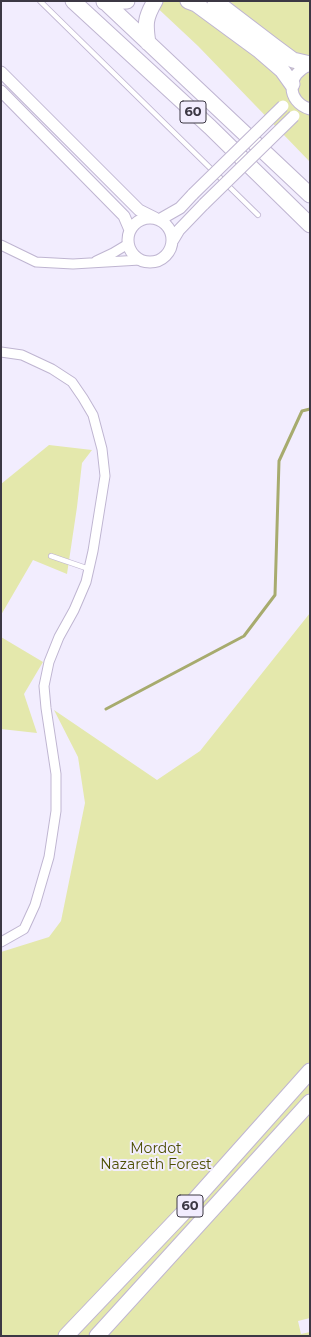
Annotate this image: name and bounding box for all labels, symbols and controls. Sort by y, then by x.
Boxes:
road number: 60 [180,101,206,123]
park label: Mordot Nazareth Forest [100,1141,212,1174]
road number: 60 [177,1195,203,1217]

